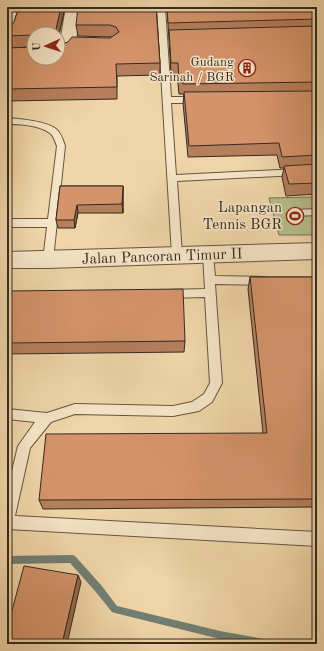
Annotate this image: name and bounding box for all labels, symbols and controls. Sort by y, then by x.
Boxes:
north arrow [26,26,66,66]
text: U [32,42,43,51]
place label: Gudang Sarinah / BGR [149,56,234,84]
building icon: Gudang Sarinah / BGR [237,58,257,78]
place label: Lapangan Tennis BGR [203,201,282,233]
sports icon: Lapangan Tennis BGR [285,206,305,226]
street label: Jalan Pancoran Timur II [81,247,243,268]

